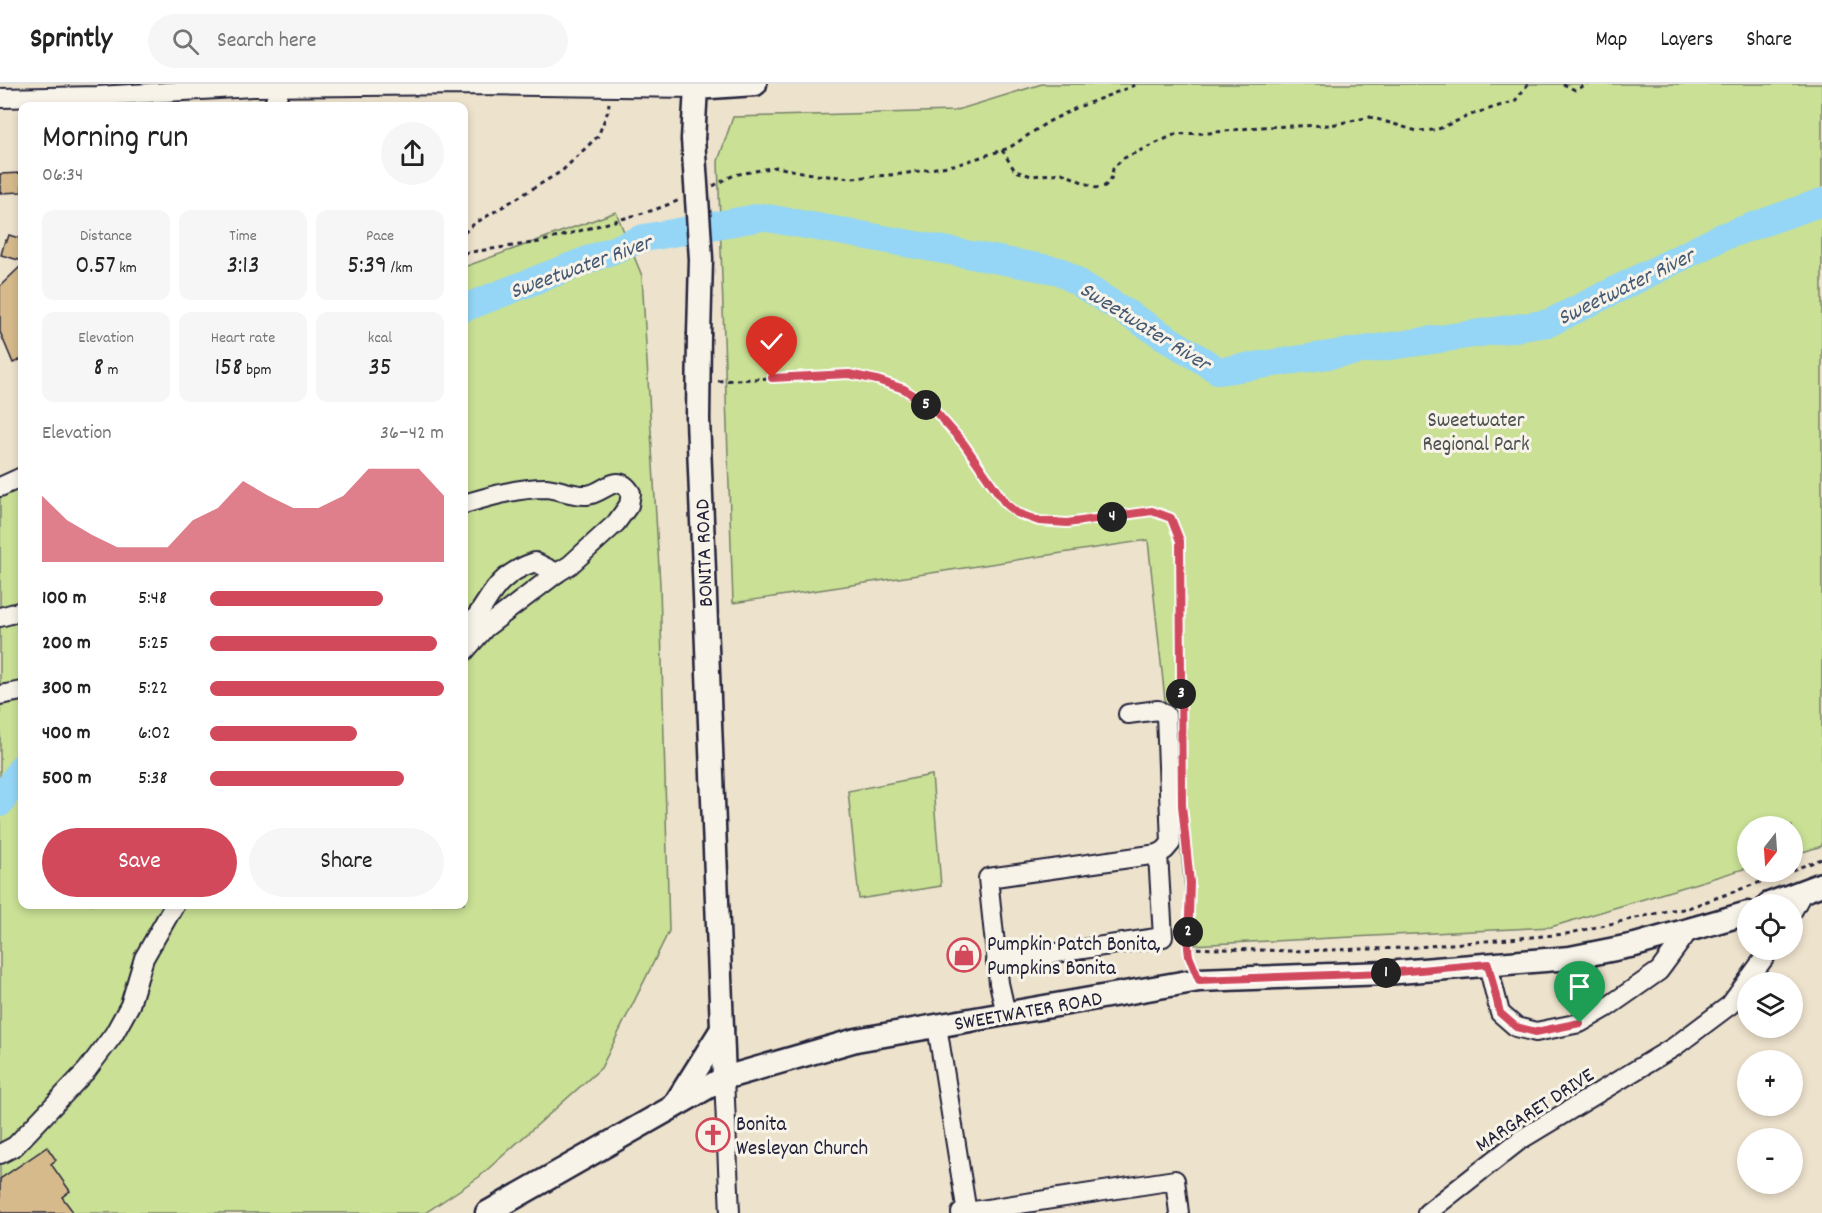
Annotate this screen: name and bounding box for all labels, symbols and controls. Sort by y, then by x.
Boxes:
search box [148,14,568,68]
text: Sprintly [30,21,112,61]
icon: search [169,25,202,58]
text: Search here [217,26,316,57]
text: Map [1596,26,1627,56]
text: Layers [1660,26,1713,56]
text: Share [1746,26,1792,56]
text: Morning run [42,116,189,163]
button: share [381,122,444,185]
text: 06:34 [42,162,83,190]
text: Distance [80,225,132,248]
text: Time [229,225,257,248]
text: Pace [366,225,394,248]
water label: Sweetwater River [506,227,659,308]
water label: Sweetwater River [1553,240,1703,335]
text: 0.57 [75,248,116,285]
text: 3:13 [226,248,260,285]
text: 5:39 [347,248,387,285]
text: km [116,257,137,280]
text: /km [387,257,413,280]
water label: Sweetwater River [1073,275,1218,382]
pin [746,316,797,378]
icon: check [755,325,788,358]
text: Elevation [78,327,134,350]
text: Heart rate [211,327,275,350]
text: kcal [368,327,392,350]
text: 8 [93,350,104,387]
text: 158 [214,350,243,387]
text: 35 [368,350,392,387]
text: m [104,359,119,382]
text: bpm [243,359,272,382]
pin: 5 [911,390,941,420]
text: 5 [922,393,930,416]
park label: Sweetwater Regional Park [1423,407,1530,461]
text: Elevation [42,420,112,448]
text: 36–42 m [380,420,444,448]
street label: BONITA ROAD [689,498,723,607]
pin: 4 [1097,502,1127,532]
text: 4 [1109,505,1115,528]
text: 100 m [42,585,87,613]
text: 5:48 [138,585,167,613]
text: 200 m [42,630,91,658]
text: 5:25 [138,630,169,658]
text: 300 m [42,675,91,703]
text: 5:22 [138,675,168,703]
pin: 3 [1166,679,1196,709]
text: 3 [1177,682,1185,705]
text: 400 m [42,720,90,748]
text: 6:02 [138,720,171,748]
text: 500 m [42,765,91,793]
text: 5:38 [138,765,167,793]
north arrow [1737,816,1803,882]
map controls [1737,816,1803,1194]
button: Save [42,828,237,897]
button: Share [249,828,444,897]
button: locate [1737,894,1803,960]
pin: 2 [1173,917,1203,947]
text: 2 [1185,920,1192,943]
place label: Pumpkin Patch Bonita, Pumpkins Bonita [987,931,1161,985]
shop icon: Pumpkin Patch Bonita, Pumpkins Bonita [946,937,982,973]
pin: 1 [1371,958,1401,988]
text: 1 [1384,961,1388,984]
pin [1554,961,1605,1023]
icon: arrive [1563,970,1596,1003]
button: layers [1737,972,1803,1038]
street label: SWEETWATER ROAD [952,985,1105,1041]
button: + [1737,1050,1803,1116]
street label: MARGARET DRIVE [1470,1062,1601,1161]
place label: Bonita Wesleyan Church [736,1111,868,1165]
church icon: Bonita Wesleyan Church [695,1117,731,1153]
button: − [1737,1128,1803,1194]

